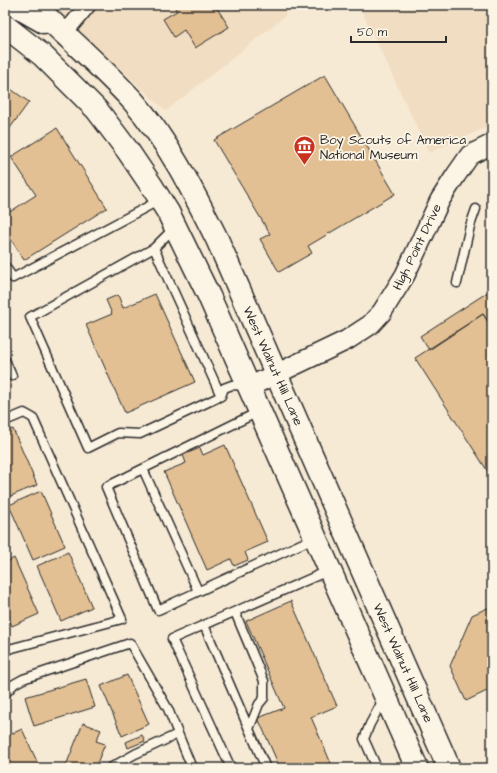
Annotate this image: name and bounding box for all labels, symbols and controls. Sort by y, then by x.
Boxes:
scale bar [351,18,446,44]
text: 50 m [357,24,388,41]
place label: Boy Scouts of America National Museum [320,131,466,164]
museum icon: Boy Scouts of America National Museum [292,134,318,167]
street label: High Point Drive [388,201,447,294]
street label: West Walnut Hill Lane [239,303,307,429]
street label: West Walnut Hill Lane [369,600,437,726]

